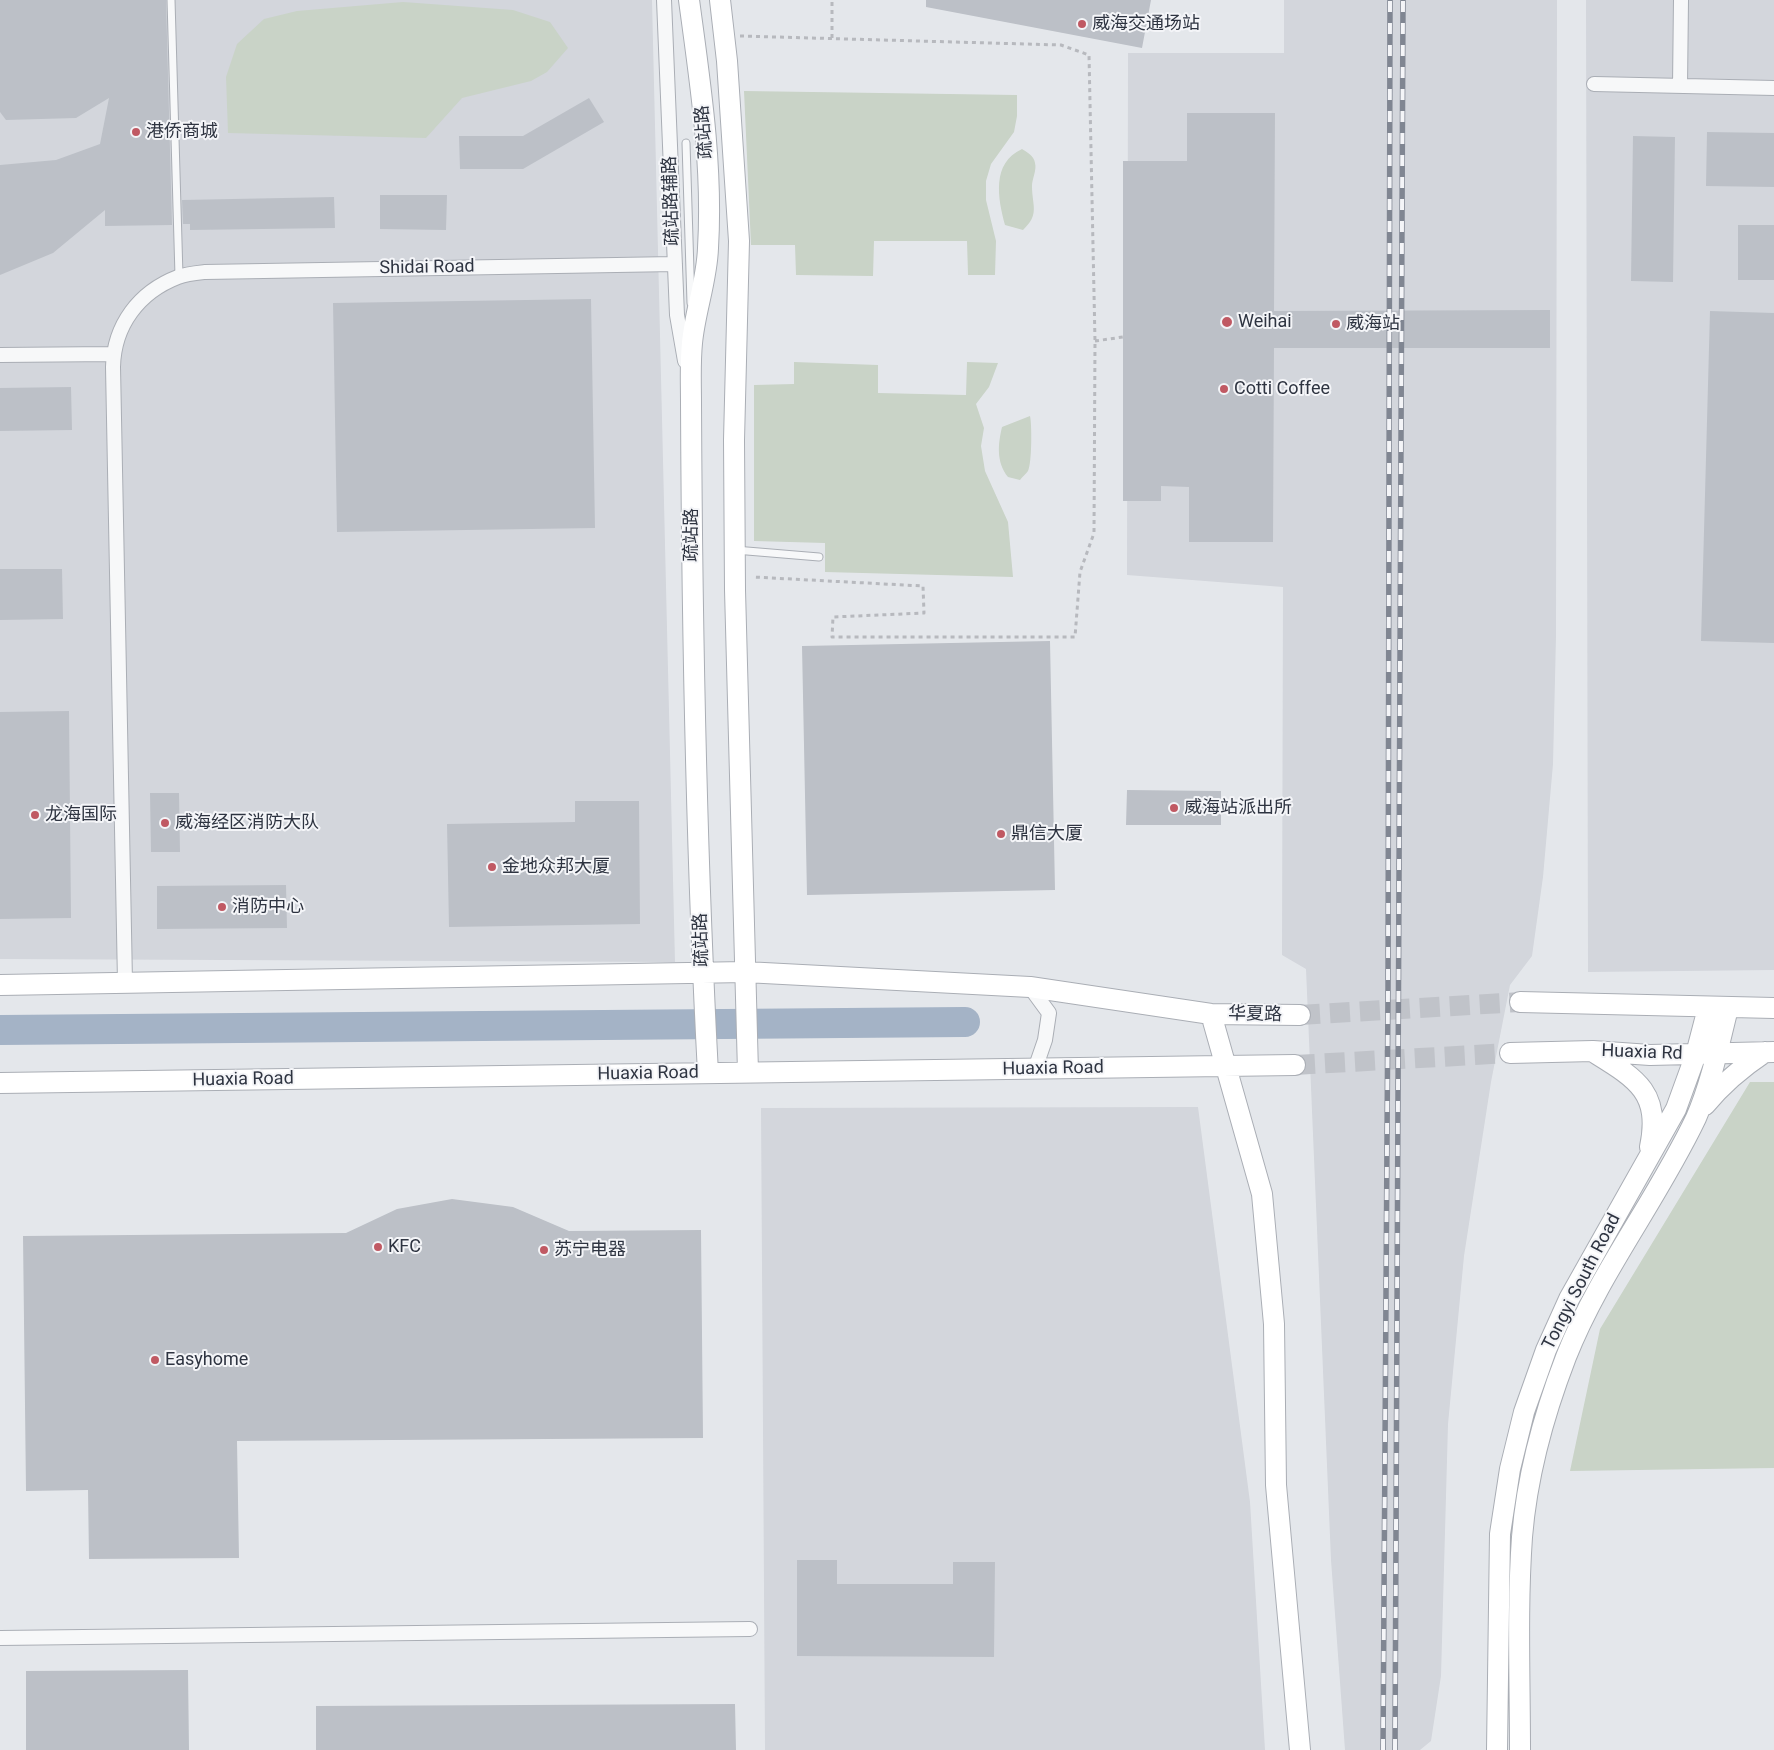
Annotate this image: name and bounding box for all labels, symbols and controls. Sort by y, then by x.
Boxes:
place label: 威海交通场站 [1092,13,1200,35]
marker: 威海交通场站 [1076,18,1088,30]
street label: 疏站路 [692,104,718,160]
place label: 港侨商城 [146,121,218,143]
marker: 港侨商城 [130,126,142,138]
street label: 疏站路辅路 [660,156,684,246]
street label: Shidai Road [379,256,475,280]
place label: Weihai [1238,311,1292,333]
place label: 威海站 [1346,313,1400,335]
marker: Weihai [1220,315,1234,329]
marker: 威海站 [1330,318,1342,330]
place label: Cotti Coffee [1234,378,1330,400]
marker: Cotti Coffee [1218,383,1230,395]
street label: 疏站路 [681,508,703,562]
place label: 威海站派出所 [1184,797,1292,819]
marker: 威海站派出所 [1168,802,1180,814]
place label: 龙海国际 [45,804,117,826]
marker: 龙海国际 [29,809,41,821]
place label: 威海经区消防大队 [175,812,319,834]
marker: 威海经区消防大队 [159,817,171,829]
place label: 鼎信大厦 [1011,823,1083,845]
marker: 鼎信大厦 [995,828,1007,840]
place label: 金地众邦大厦 [502,856,610,878]
marker: 金地众邦大厦 [486,861,498,873]
place label: 消防中心 [232,896,304,918]
marker: 消防中心 [216,901,228,913]
street label: 疏站路 [690,913,714,967]
street label: 华夏路 [1228,1004,1282,1026]
street label: Huaxia Rd [1601,1041,1683,1065]
street label: Huaxia Road [1002,1057,1104,1081]
street label: Huaxia Road [597,1062,699,1086]
street label: Huaxia Road [192,1068,294,1092]
street label: Tongyi South Road [1538,1210,1626,1354]
place label: KFC [388,1236,421,1258]
place label: 苏宁电器 [554,1239,626,1261]
marker: KFC [372,1241,384,1253]
marker: 苏宁电器 [538,1244,550,1256]
place label: Easyhome [165,1349,248,1371]
marker: Easyhome [149,1354,161,1366]

